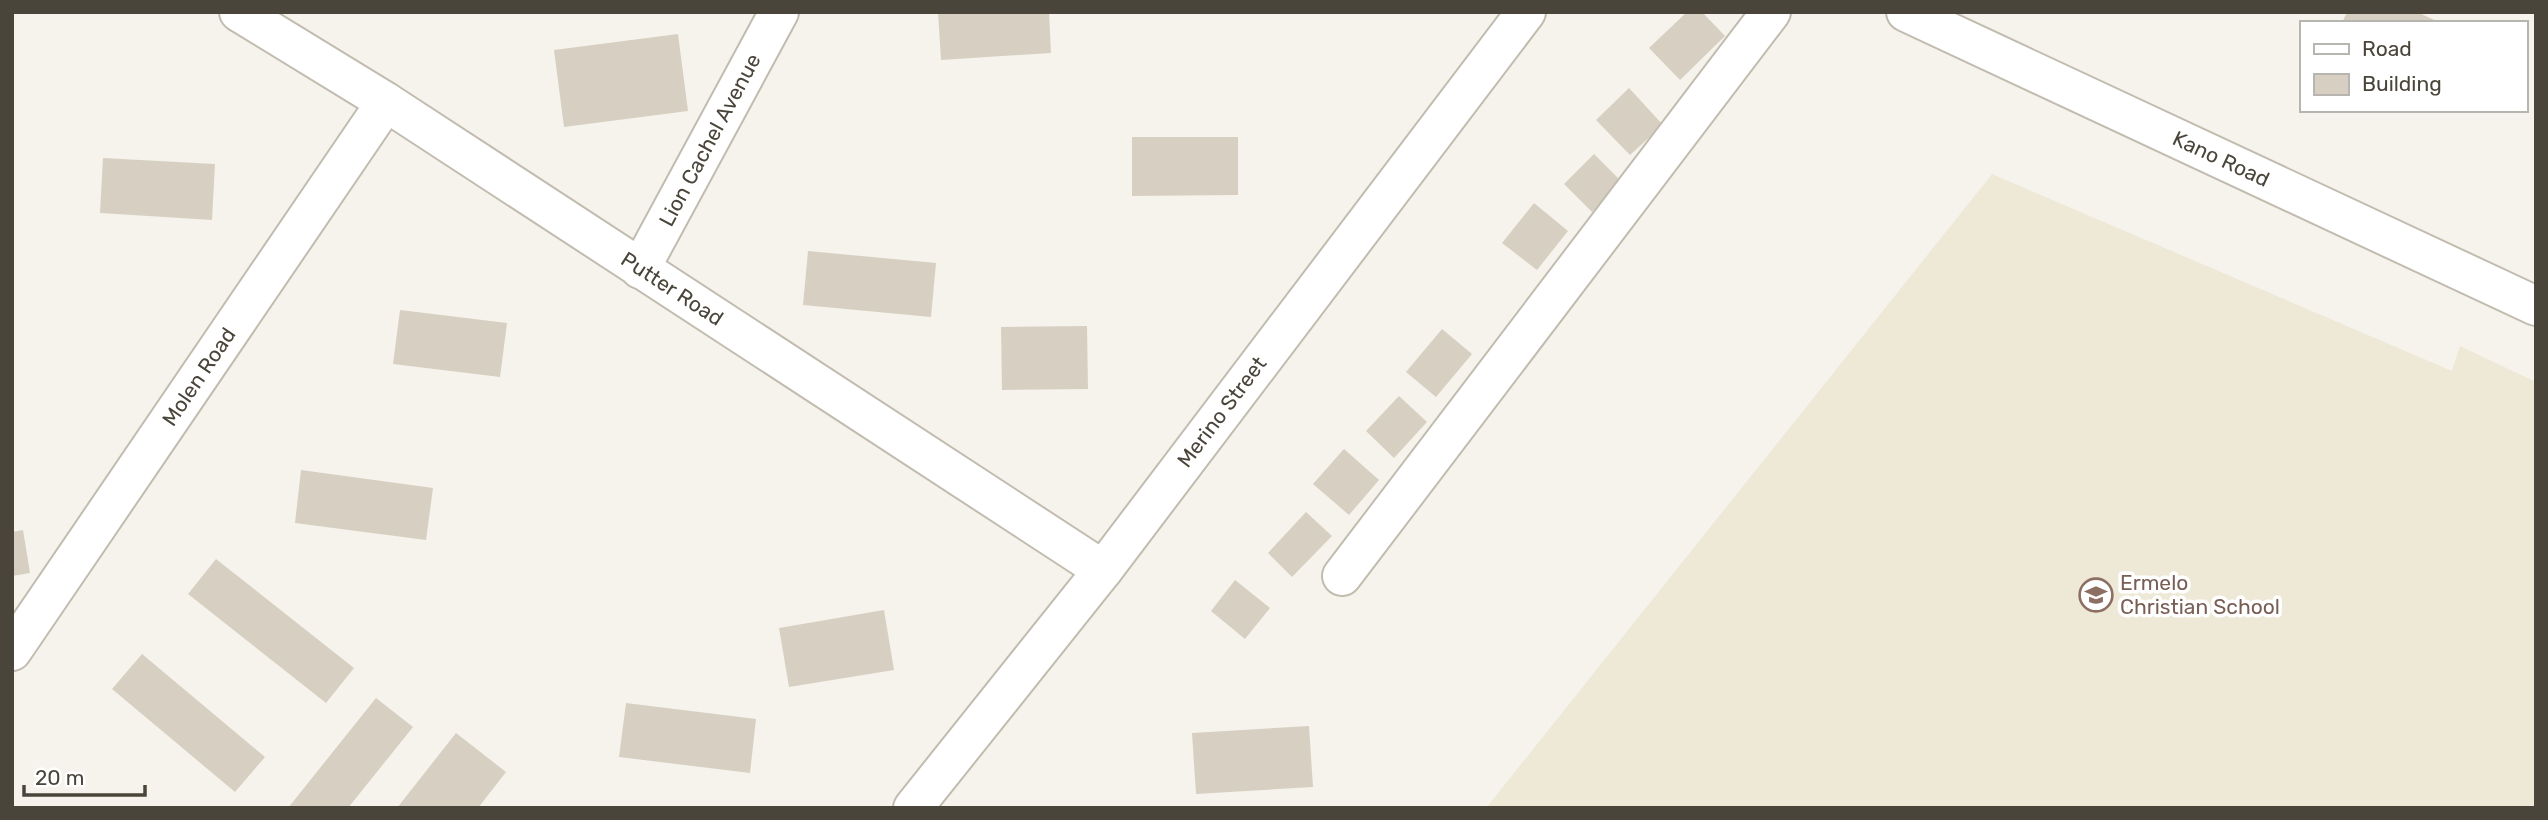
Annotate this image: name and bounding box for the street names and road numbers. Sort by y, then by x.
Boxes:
street label: Lion Cachel Avenue [654,49,766,230]
street label: Kano Road [2169,125,2274,192]
street label: Putter Road [617,246,728,331]
street label: Molen Road [157,323,241,431]
street label: Merino Street [1172,351,1271,472]

